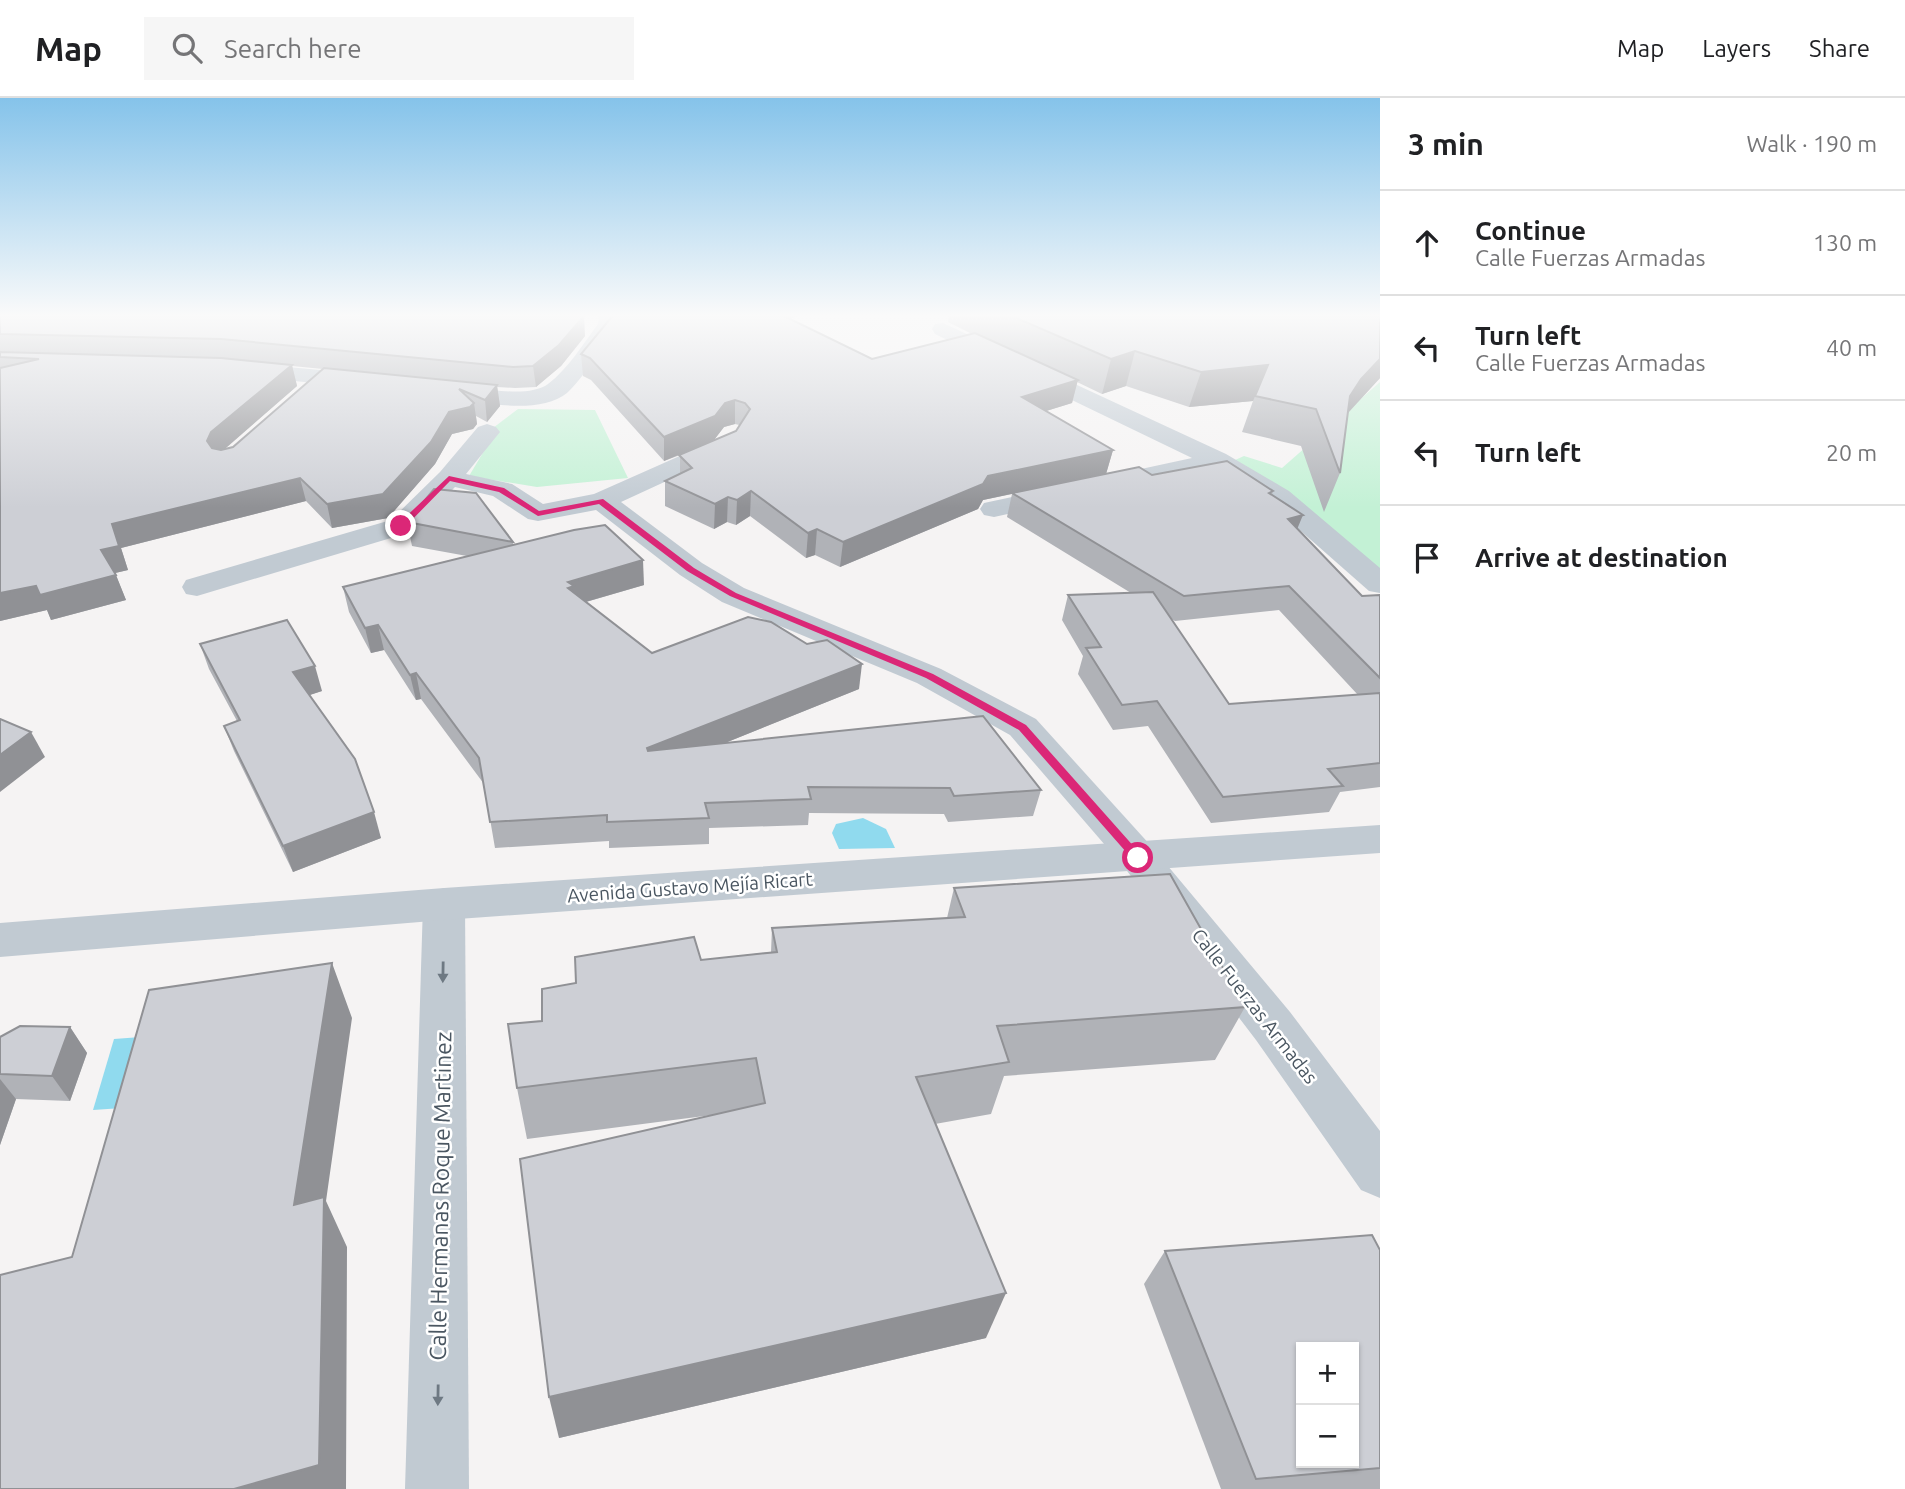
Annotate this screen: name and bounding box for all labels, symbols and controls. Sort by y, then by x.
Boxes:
search box [144,17,634,80]
icon: search [168,29,206,67]
text: Map [35,30,102,67]
text: Search here [224,34,362,63]
text: Map [1617,35,1664,62]
text: Layers [1702,35,1771,62]
text: Share [1809,35,1870,62]
text: 3 min [1408,127,1484,161]
text: Walk · 190 m [1746,131,1877,156]
text: Continue [1475,216,1586,245]
icon: ahead [1408,224,1446,262]
text: 130 m [1813,230,1877,255]
text: Calle Fuerzas Armadas [1475,245,1705,270]
text: Turn left [1475,321,1581,350]
icon: left [1408,329,1446,367]
text: 40 m [1826,335,1877,360]
text: Calle Fuerzas Armadas [1475,350,1705,375]
icon: left [1408,434,1446,472]
text: Turn left [1475,438,1581,467]
text: 20 m [1826,440,1877,465]
route end [385,510,416,541]
icon: arrive [1408,539,1446,577]
text: Arrive at destination [1475,543,1728,572]
route start [1122,842,1153,873]
street label: Avenida Gustavo Mejía Ricart [566,867,814,907]
street label: Calle Fuerzas Armadas [1188,924,1322,1088]
one-way arrow [437,961,449,983]
street label: Calle Hermanas Roque Martinez [425,1031,455,1361]
map controls [1296,1342,1359,1468]
button: + [1296,1342,1359,1405]
one-way arrow [432,1385,444,1407]
button: − [1296,1405,1359,1468]

